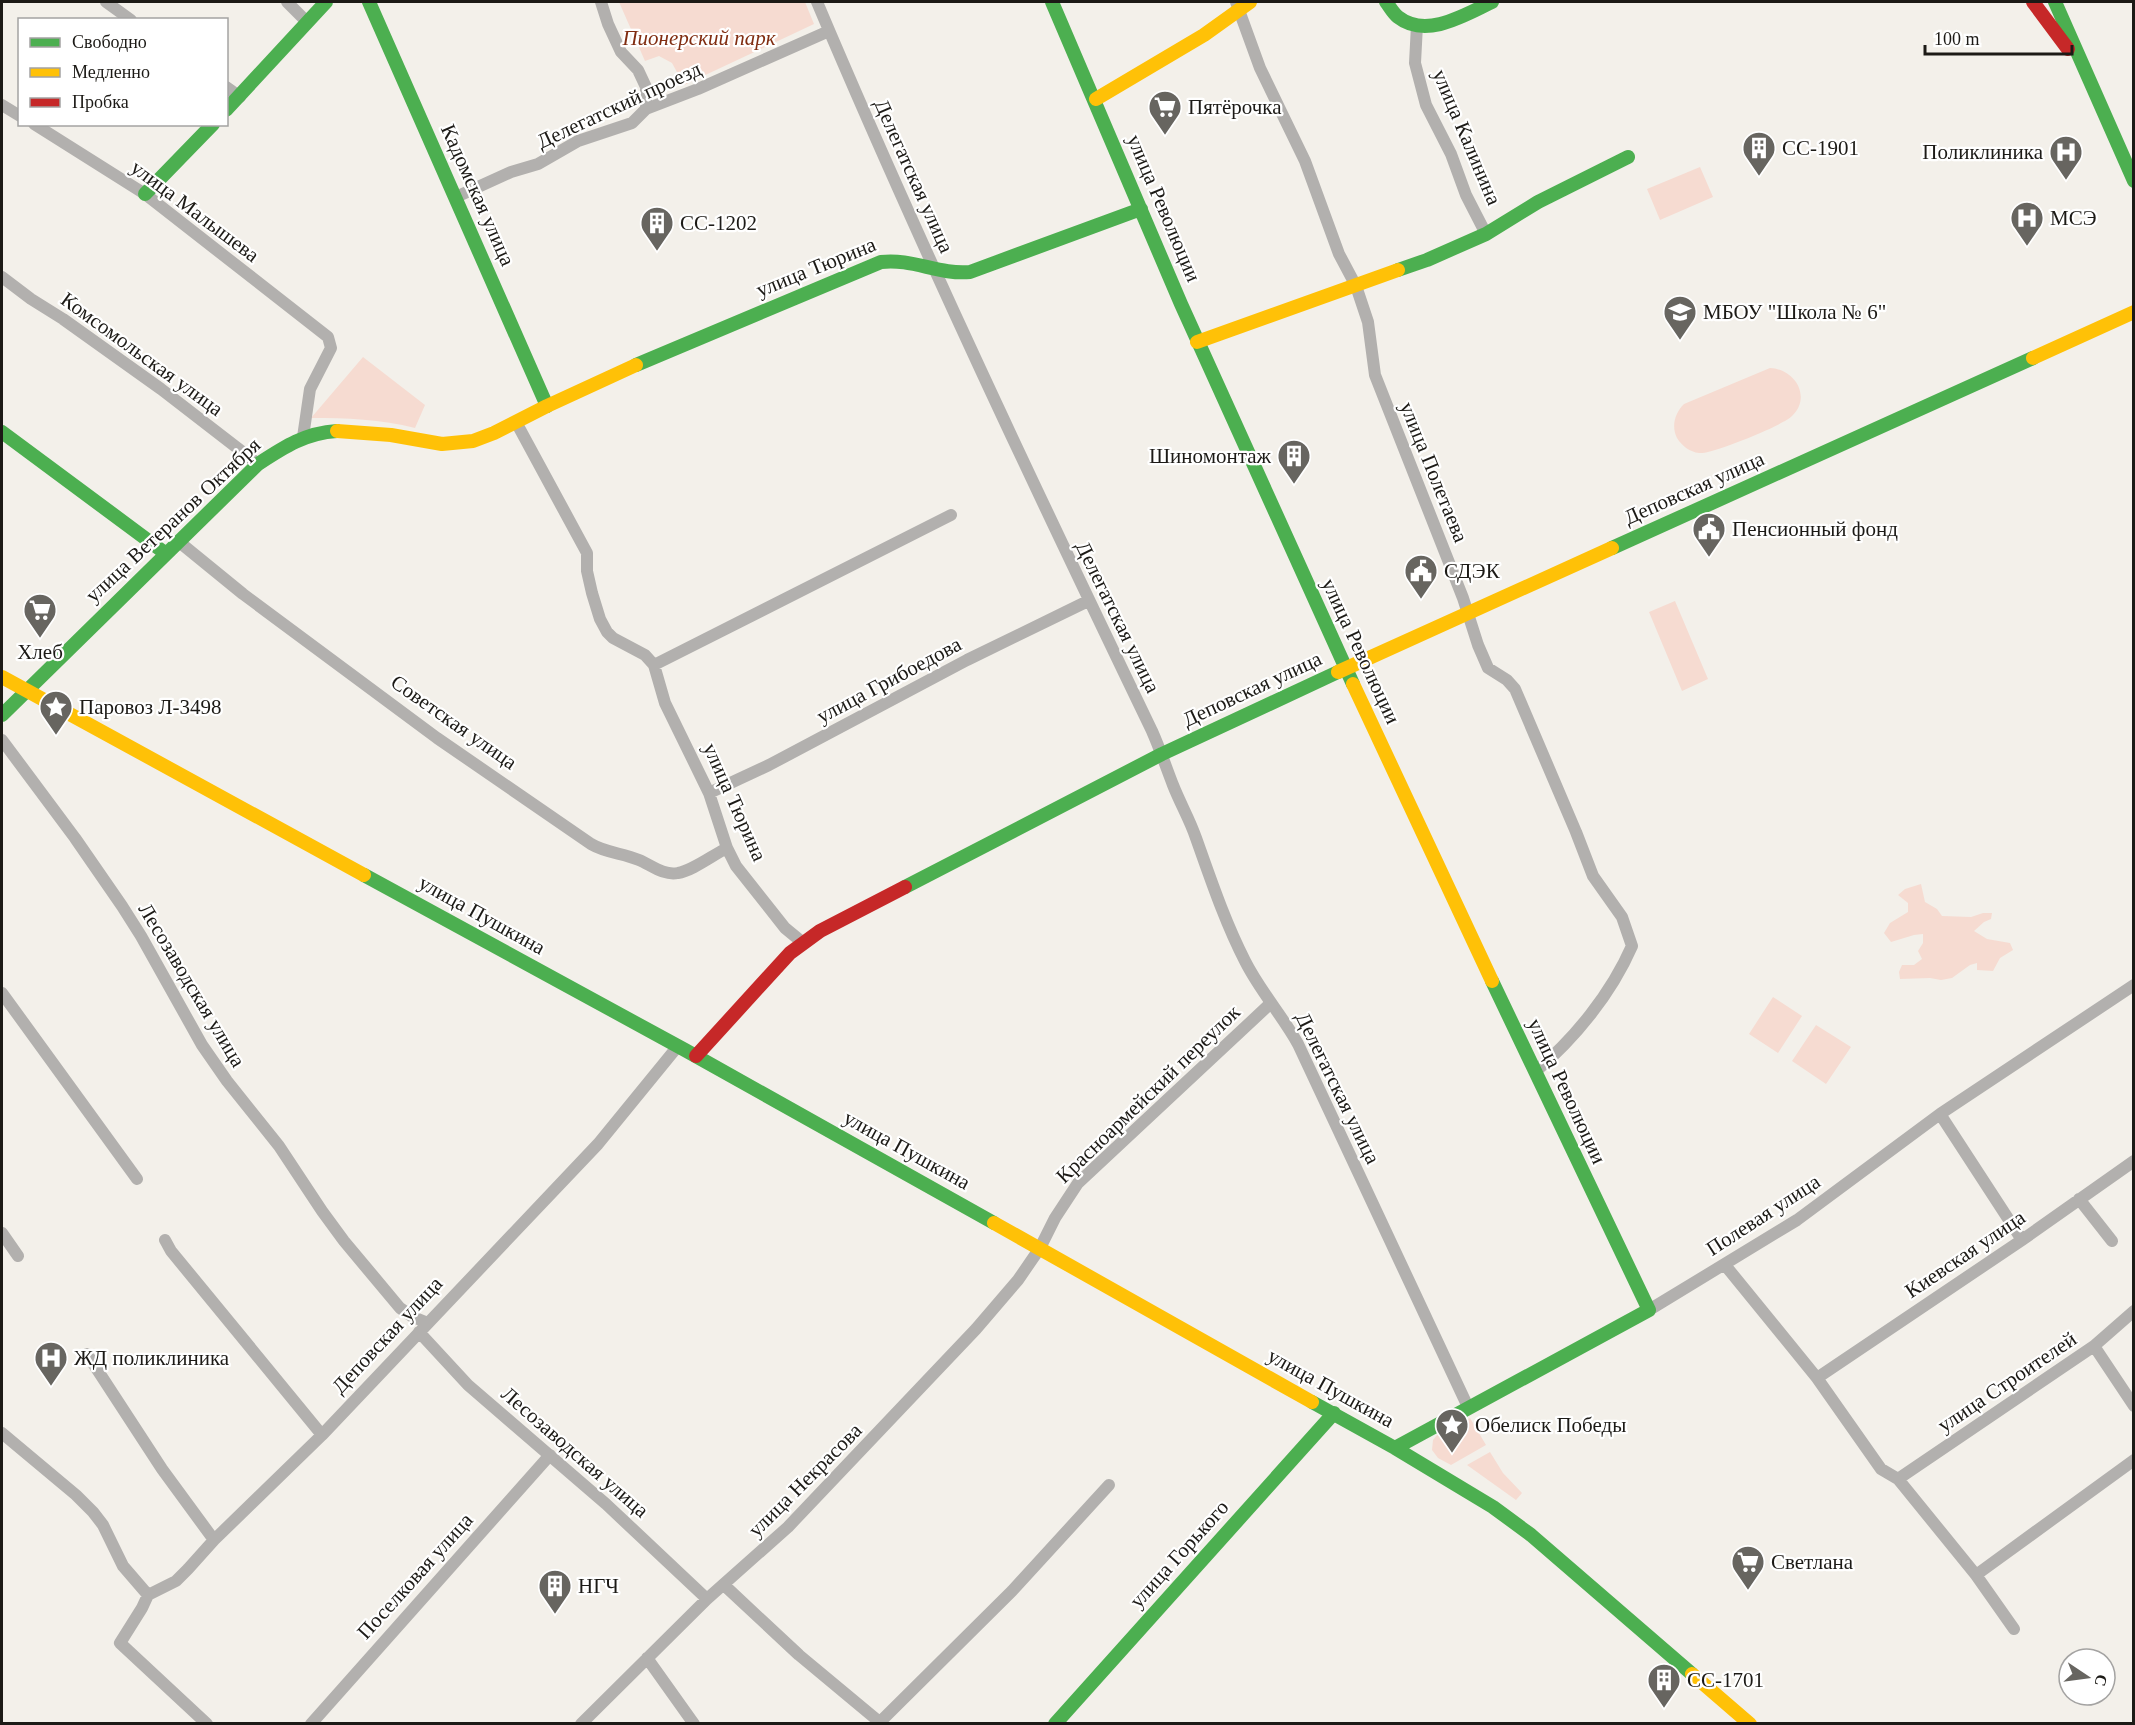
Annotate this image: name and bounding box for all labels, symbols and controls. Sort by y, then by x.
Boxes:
legend [18,18,228,126]
scale bar [1925,18,2072,56]
park label: Пионерский парк [621,26,776,50]
text: 100 m [1934,29,1980,49]
text: Свободно [72,32,147,52]
street label: Делегатский проезд [533,56,705,154]
text: Медленно [72,62,150,82]
street label: улица Калинина [1428,66,1507,209]
supermarket icon: Пятёрочка [1147,89,1183,136]
text: Пробка [72,92,129,112]
street label: Делегатская улица [869,95,959,257]
place label: Пятёрочка [1188,95,1282,119]
street label: Кадомская улица [436,120,520,270]
building icon: СС-1901 [1741,130,1777,177]
street label: улица Революции [1122,131,1206,285]
hospital icon: Поликлиника [2048,134,2084,181]
place label: СС-1901 [1782,136,1859,160]
place label: Поликлиника [1922,140,2044,164]
street label: улица Малышева [126,155,264,267]
hospital icon: МСЭ [2009,200,2045,247]
building icon: СС-1202 [639,205,675,252]
place label: МСЭ [2050,206,2097,230]
place label: СС-1202 [680,211,757,235]
street label: улица Тюрина [753,232,880,302]
street label: Комсомольская улица [56,287,228,421]
school or university icon: МБОУ "Школа № 6" [1662,294,1698,341]
place label: МБОУ "Школа № 6" [1703,300,1886,324]
street label: улица Полетаева [1395,398,1473,546]
street label: улица Ветеранов Октября [81,433,266,607]
building icon: Шиномонтаж [1276,438,1312,485]
place label: Шиномонтаж [1149,444,1271,468]
street label: Деповская улица [1620,446,1768,530]
public building icon: Пенсионный фонд [1691,511,1727,558]
place label: Пенсионный фонд [1732,517,1898,541]
street label: Делегатская улица [1071,537,1165,697]
public building icon: СДЭК [1403,553,1439,600]
place label: СДЭК [1444,559,1501,583]
street label: улица Революции [1317,574,1405,728]
supermarket icon: Хлеб [22,592,58,639]
street label: улица Грибоедова [813,631,966,728]
place label: Хлеб [17,640,63,664]
street label: Деповская улица [1179,646,1326,732]
street label: Советская улица [386,670,522,775]
place icon: Паровоз Л-3498 [38,689,74,736]
place label: Паровоз Л-3498 [79,695,222,719]
street label: улица Тюрина [698,739,772,865]
street label: улица Пушкина [415,870,550,960]
street label: Лесозаводская улица [134,899,251,1072]
street label: Красноармейский переулок [1051,999,1245,1188]
street label: Делегатская улица [1291,1008,1385,1168]
street label: улица Революции [1523,1014,1611,1168]
street label: улица Пушкина [840,1105,975,1195]
street label: Полевая улица [1702,1169,1825,1261]
street label: Киевская улица [1900,1205,2030,1303]
street label: Деповская улица [327,1271,448,1398]
street label: улица Строителей [1933,1327,2081,1437]
hospital icon: ЖД поликлиника [33,1340,69,1387]
street label: улица Пушкина [1264,1343,1399,1433]
place label: ЖД поликлиника [74,1346,230,1370]
street label: Лесозаводская улица [497,1382,654,1523]
place icon: Обелиск Победы [1434,1407,1470,1454]
place label: Обелиск Победы [1475,1413,1626,1437]
street label: улица Некрасова [743,1418,867,1542]
street label: улица Горького [1125,1495,1233,1613]
street label: Поселковая улица [352,1508,478,1644]
supermarket icon: Светлана [1730,1544,1766,1591]
place label: Светлана [1771,1550,1854,1574]
building icon: НГЧ [537,1568,573,1615]
place label: НГЧ [578,1574,619,1598]
north arrow [2057,1647,2117,1707]
building icon: СС-1701 [1646,1662,1682,1709]
place label: СС-1701 [1687,1668,1764,1692]
text: С [2092,1673,2111,1688]

